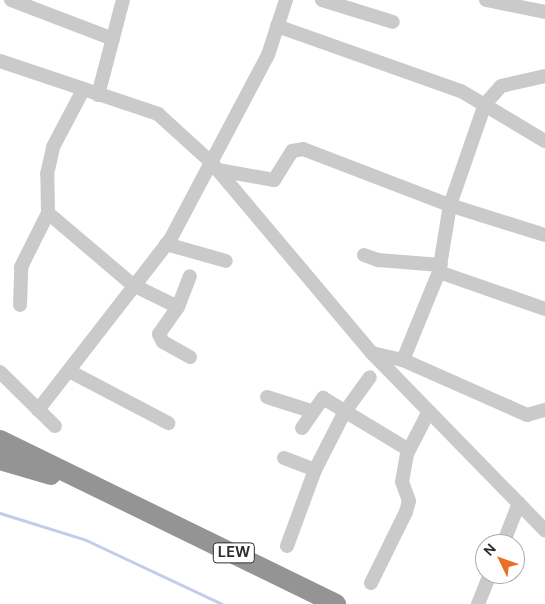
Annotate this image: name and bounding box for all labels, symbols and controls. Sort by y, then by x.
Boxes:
north arrow [475,534,525,584]
road number: LEW [213,540,255,566]
text: N [479,540,500,559]

